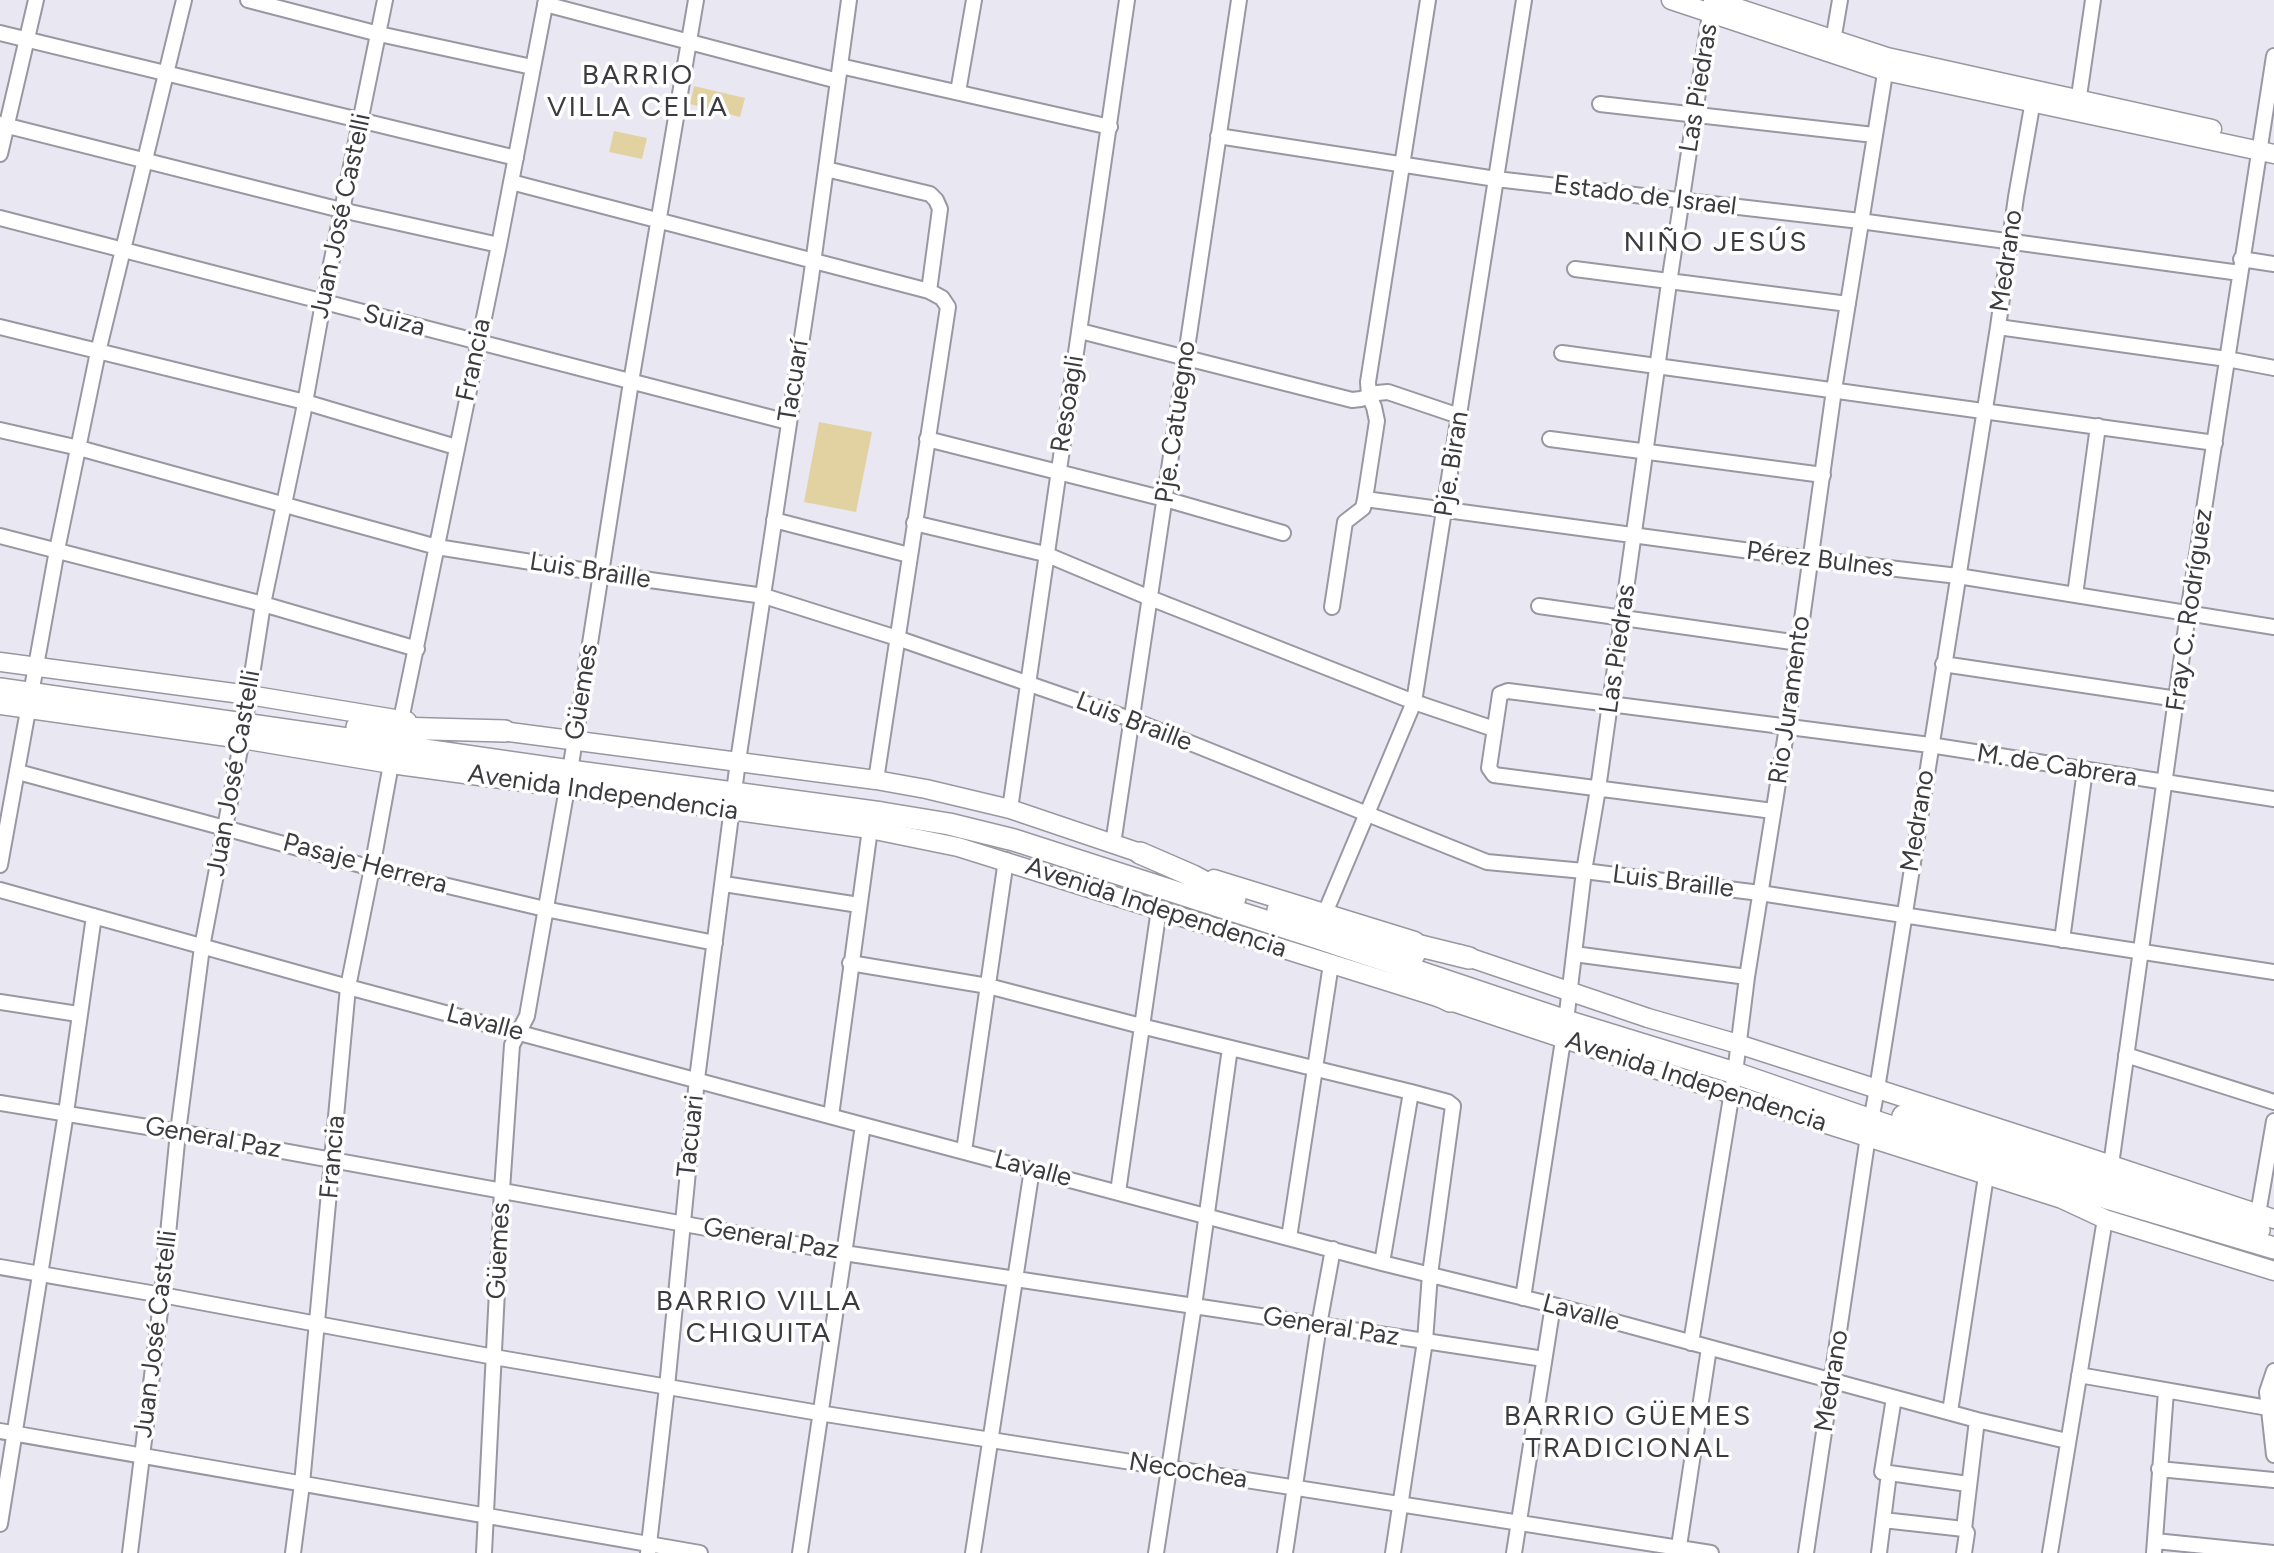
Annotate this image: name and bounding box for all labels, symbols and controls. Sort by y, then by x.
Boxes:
street label: Las Piedras [1673,21,1725,155]
district label: BARRIO VILLA CELIA [548,59,728,125]
street label: Juan José Castelli [304,111,378,321]
street label: Estado de Israel [1552,169,1738,223]
street label: Medrano [1984,208,2030,314]
district label: NIÑO JESÚS [1625,226,1807,260]
street label: Suiza [360,298,428,344]
street label: Francia [450,316,498,404]
street label: Tacuarí [772,338,816,424]
street label: Pje. Catuegno [1149,339,1203,505]
street label: Resoagli [1045,353,1091,455]
street label: Pje. Biran [1428,409,1476,519]
street label: Fray C. Rodríguez [2160,507,2220,713]
street label: Pérez Bulnes [1745,535,1895,585]
street label: Luis Braille [527,546,653,596]
street label: Las Piedras [1594,582,1642,716]
street label: Rio Juramento [1763,614,1817,786]
street label: Güemes [559,642,605,742]
street label: Juan José Castelli [201,667,267,879]
street label: Luis Braille [1071,686,1197,758]
street label: M. de Cabrera [1975,738,2139,794]
street label: Avenida Independencia [466,759,740,827]
street label: Medrano [1895,768,1941,874]
street label: Pasaje Herrera [280,827,450,901]
street label: Avenida Independencia [1022,851,1290,965]
street label: Luis Braille [1610,859,1736,905]
street label: Lavalle [443,998,527,1048]
street label: Avenida Independencia [1562,1025,1830,1139]
street label: Tacuari [671,1093,711,1179]
street label: General Paz [143,1111,283,1165]
street label: Francia [314,1114,352,1200]
street label: Lavalle [991,1144,1075,1194]
street label: Güemes [481,1202,517,1300]
street label: General Paz [701,1212,841,1266]
street label: Juan José Castelli [128,1228,184,1440]
district label: BARRIO VILLA CHIQUITA [657,1285,861,1351]
street label: Lavalle [1539,1288,1623,1338]
street label: General Paz [1261,1301,1401,1353]
street label: Medrano [1809,1328,1855,1434]
district label: BARRIO GÜEMES TRADICIONAL [1505,1400,1751,1466]
street label: Necochea [1127,1446,1249,1496]

